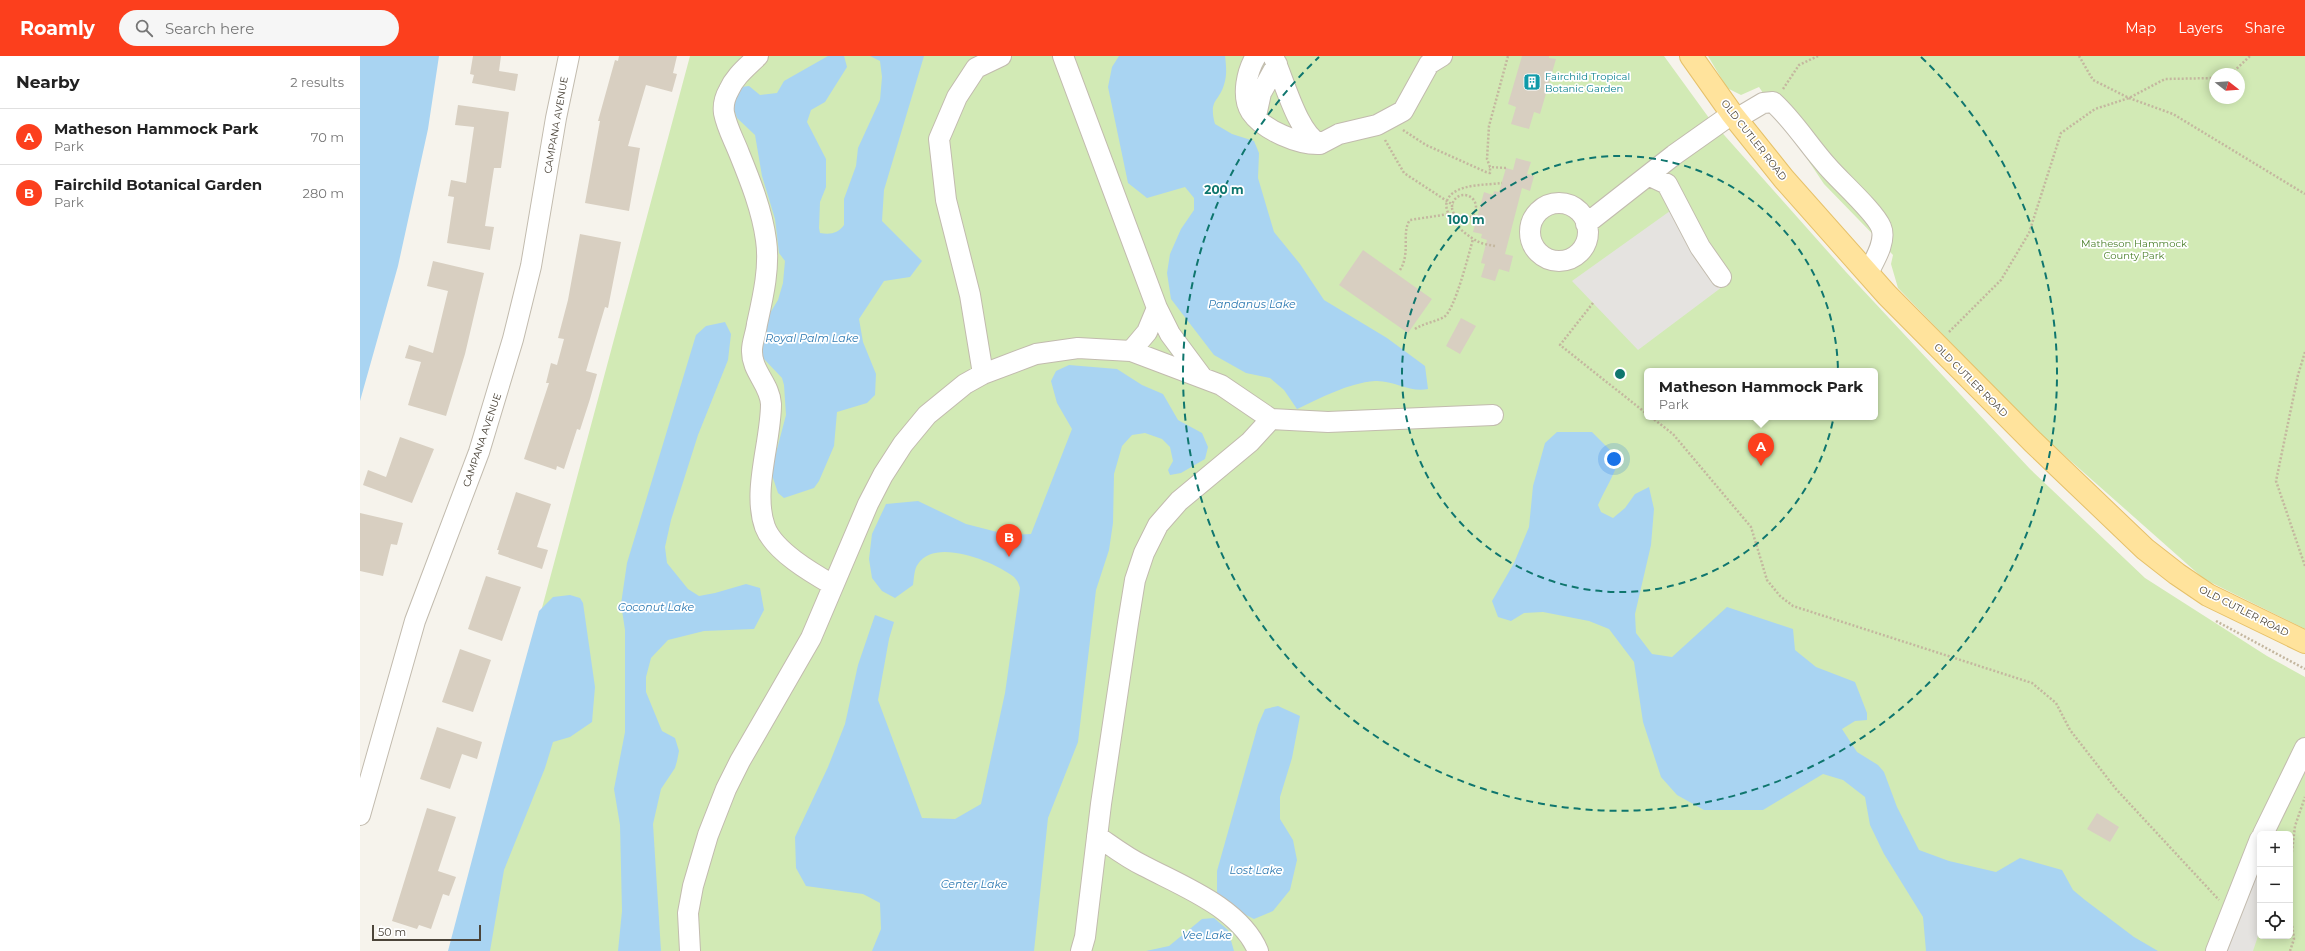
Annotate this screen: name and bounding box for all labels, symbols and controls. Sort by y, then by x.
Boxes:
search box [119,10,399,46]
text: Roamly [20,17,95,40]
icon: search [133,17,155,39]
text: Search here [165,19,254,38]
text: Map [2125,19,2156,37]
text: Layers [2178,19,2223,37]
text: Share [2245,19,2285,37]
north arrow [2209,68,2245,104]
place label: Fairchild Tropical Botanic Garden [1545,70,1630,95]
text: Nearby [16,72,80,92]
building icon: Fairchild Tropical Botanic Garden [1522,72,1542,92]
text: 2 results [290,74,344,90]
street label: CAMPANA AVENUE [541,75,571,175]
street label: OLD CUTLER ROAD [1718,97,1790,183]
text: Matheson Hammock Park [54,119,258,138]
text: A [24,129,34,145]
text: 70 m [311,129,344,145]
text: Park [54,138,84,154]
text: Fairchild Botanical Garden [54,175,262,194]
text: 200 m [1204,182,1244,197]
text: B [24,185,34,201]
text: 280 m [303,185,344,201]
text: Park [54,194,84,210]
text: 100 m [1448,212,1484,227]
park label: Matheson Hammock County Park [2081,237,2187,262]
water label: Pandanus Lake [1208,297,1296,311]
water label: Royal Palm Lake [765,331,859,345]
street label: OLD CUTLER ROAD [1931,340,2011,420]
centre of rings [1613,367,1627,381]
popup [1644,368,1878,420]
text: Matheson Hammock Park [1659,377,1863,396]
street label: CAMPANA AVENUE [460,391,504,489]
text: Park [1659,396,1689,412]
pin: A [1748,433,1774,466]
your location [1604,449,1624,469]
pin: B [996,524,1022,557]
street label: OLD CUTLER ROAD [2197,583,2291,639]
water label: Coconut Lake [618,600,695,614]
map controls [2257,831,2293,939]
button: + [2257,831,2293,867]
water label: Lost Lake [1230,863,1283,877]
button: − [2257,867,2293,903]
water label: Center Lake [941,877,1008,891]
button: locate [2257,903,2293,939]
scale bar [372,923,481,942]
text: 50 m [378,925,406,939]
water label: Vee Lake [1182,928,1232,942]

